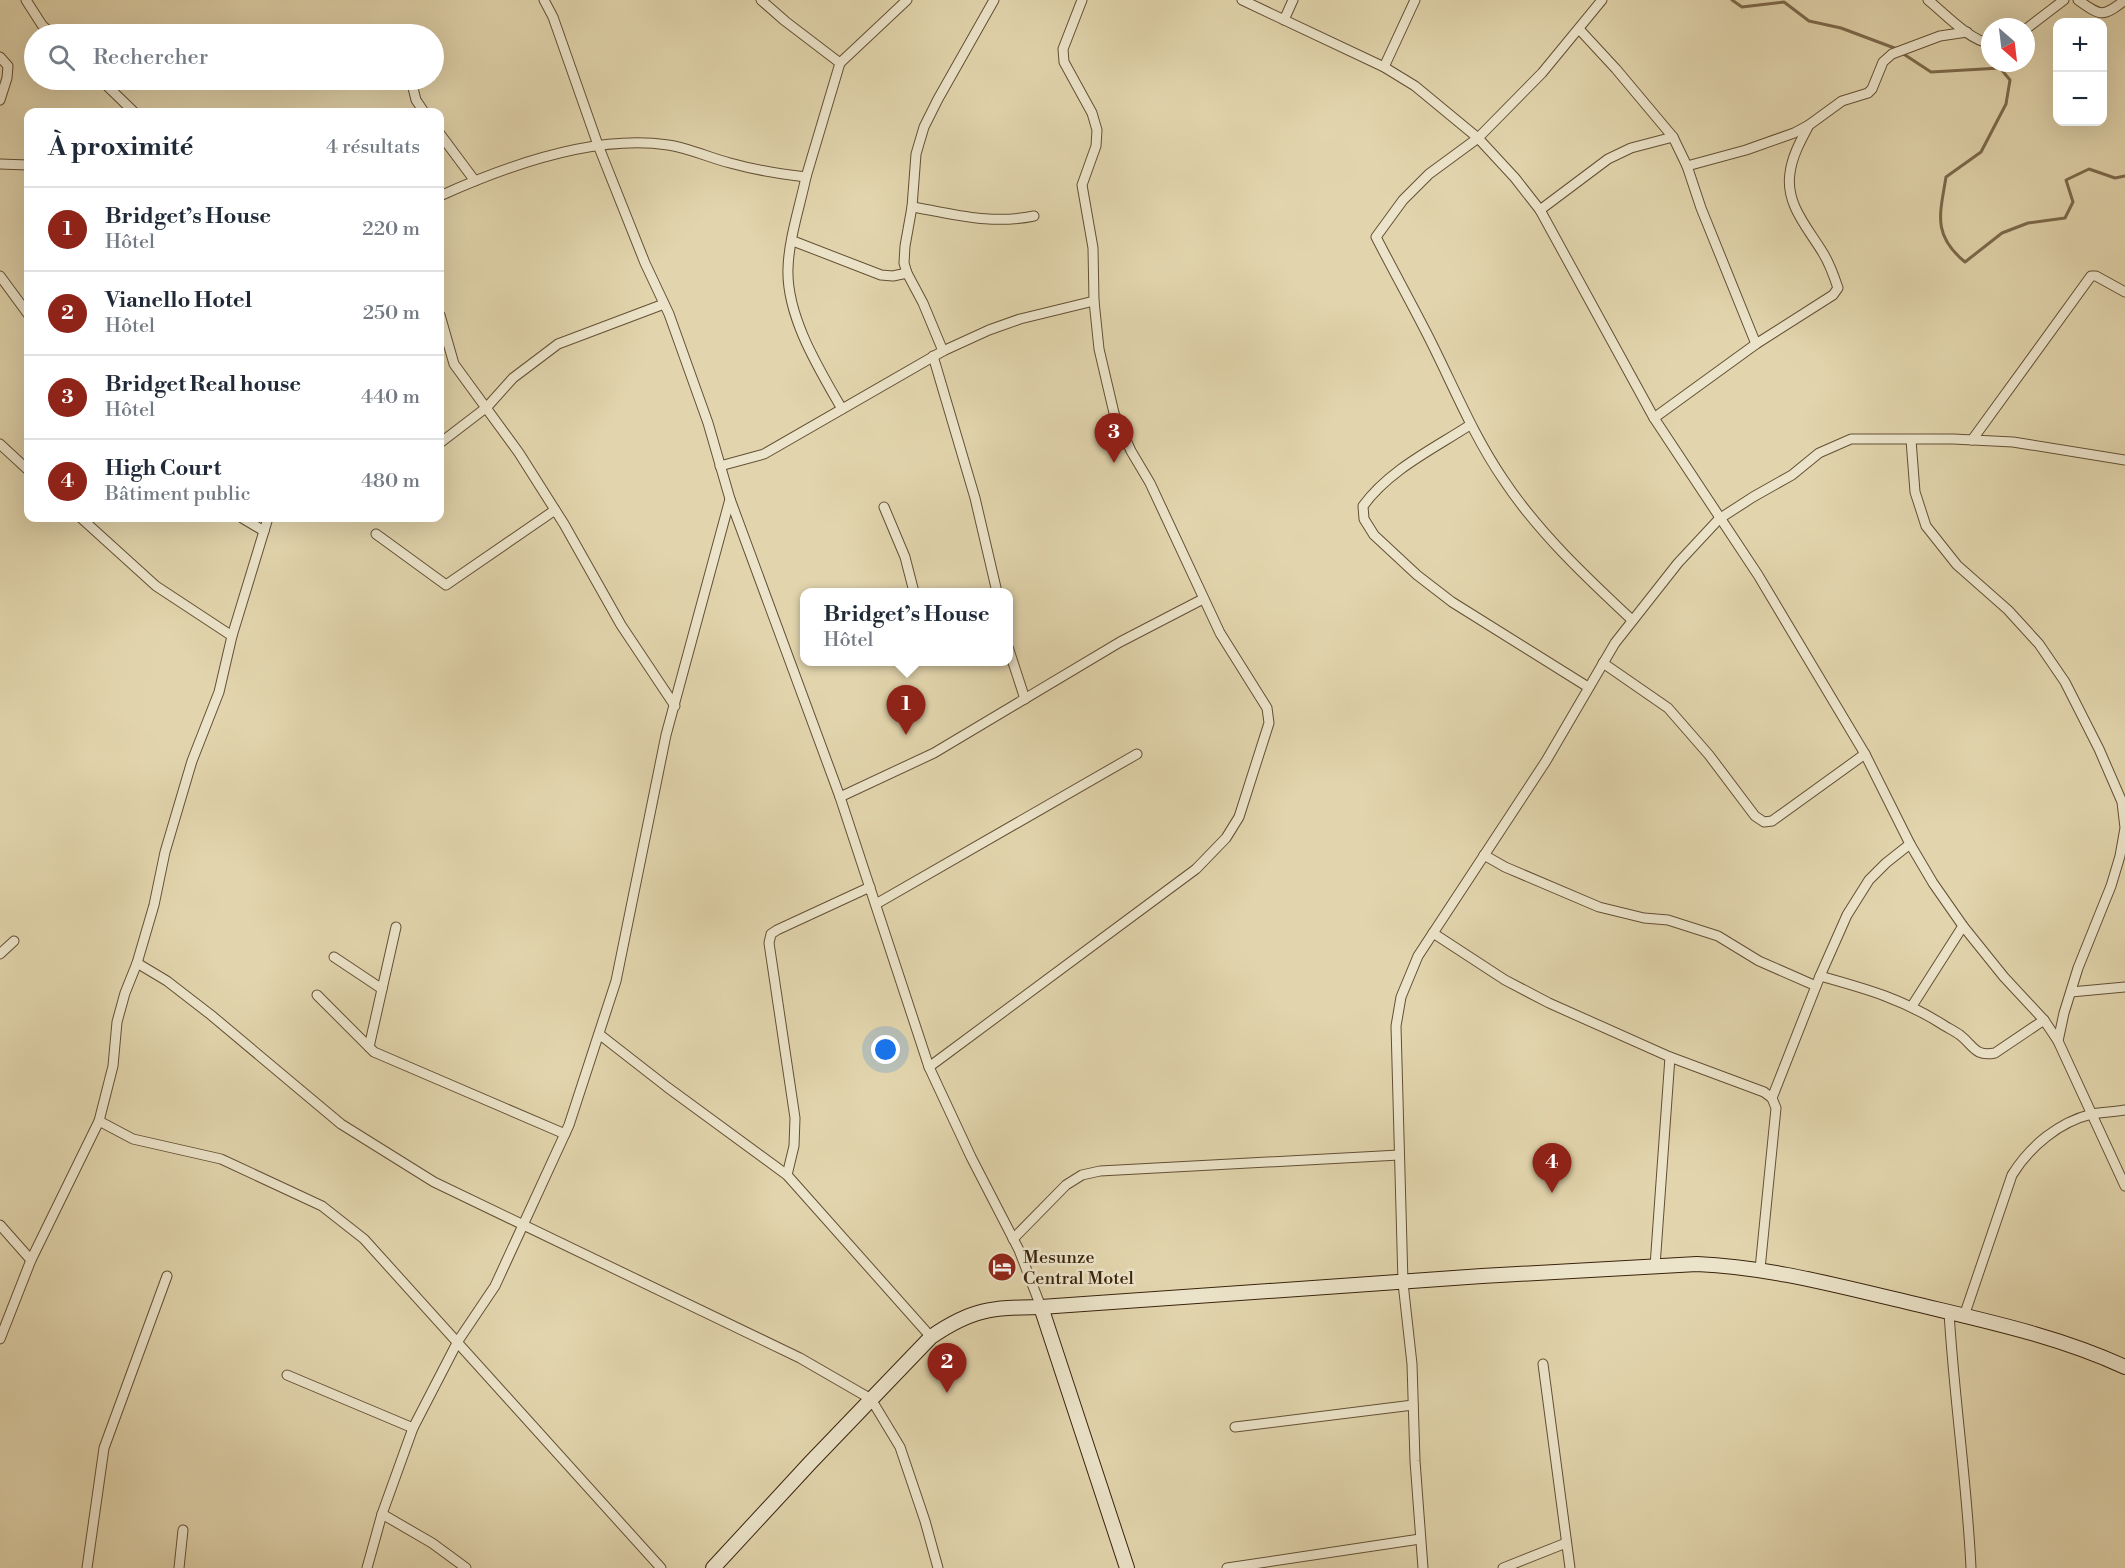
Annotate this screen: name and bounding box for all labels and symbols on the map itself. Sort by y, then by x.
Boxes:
north arrow [1981,18,2035,72]
pin: 3 [1094,414,1134,463]
pin: 1 [886,686,926,735]
your location [871,1035,900,1064]
pin: 4 [1532,1144,1572,1193]
place label: Mesunze Central Motel [1023,1246,1135,1290]
hotel icon: Mesunze Central Motel [986,1251,1018,1283]
pin: 2 [928,1344,966,1393]

